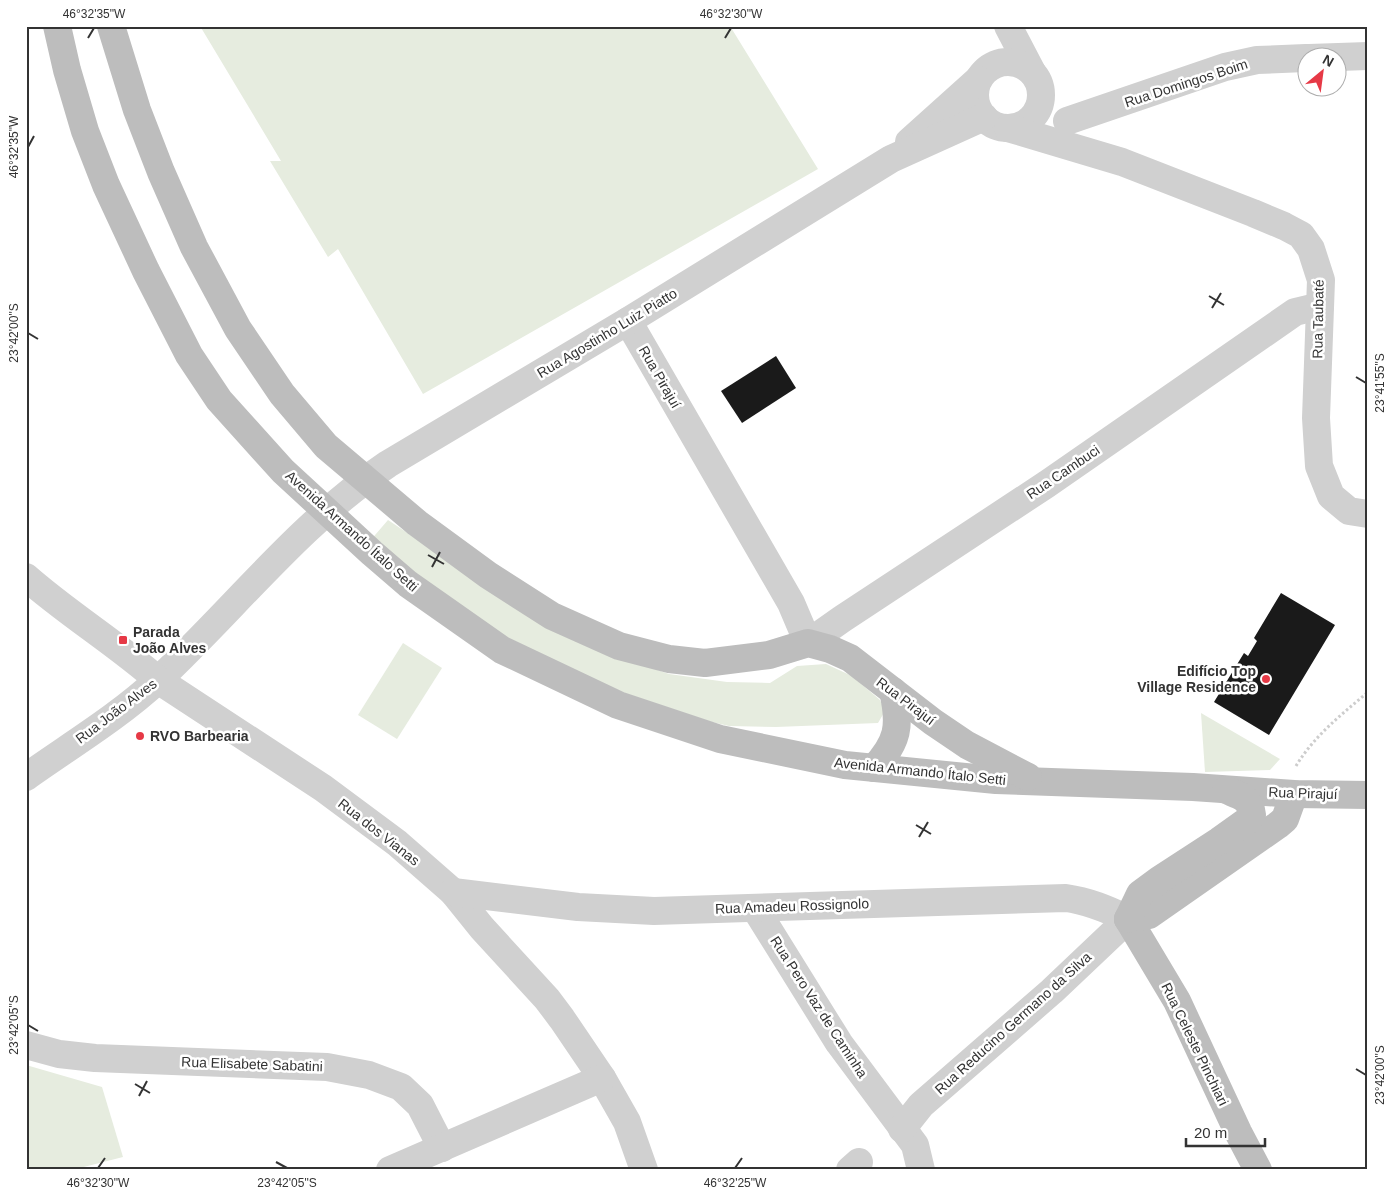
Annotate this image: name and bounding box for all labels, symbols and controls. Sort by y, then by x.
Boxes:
text: 46°32'35"W [63,7,126,21]
text: 46°32'30"W [700,7,763,21]
north arrow [1296,48,1346,98]
text: N [1320,51,1337,70]
street label: Rua Domingos Boim [1122,56,1250,110]
text: 46°32'35"W [7,115,21,178]
street label: Rua Taubaté [1309,279,1327,359]
street label: Rua Agostinho Luiz Piatto [534,285,680,381]
text: 23°42'00"S [7,303,21,363]
street label: Rua Pirajuí [636,343,684,411]
text: 23°41'55"S [1373,353,1387,413]
street label: Rua Cambuci [1023,442,1103,502]
street label: Avenida Armando Ítalo Setti [283,467,421,595]
place label: Parada João Alves [133,624,207,656]
marker: Parada João Alves [117,634,129,646]
place label: Edifício Top Village Residence [1137,663,1256,695]
marker: Edifício Top Village Residence [1260,673,1272,685]
street label: Rua Pirajuí [874,674,939,728]
street label: Rua João Alves [72,675,160,747]
place label: RVO Barbearia [150,728,249,744]
marker: RVO Barbearia [134,730,146,742]
street label: Avenida Armando Ítalo Setti [833,754,1007,788]
street label: Rua Pirajuí [1268,784,1338,802]
street label: Rua dos Vianas [335,795,423,869]
street label: Rua Amadeu Rossignolo [715,895,869,917]
street label: Rua Pero Vaz de Caminha [767,933,871,1081]
street label: Rua Reducino Germano da Silva [932,948,1095,1097]
street label: Rua Celeste Pinchiari [1158,980,1232,1108]
text: 23°42'05"S [7,995,21,1055]
text: 23°42'00"S [1373,1045,1387,1105]
street label: Rua Elisabete Sabatini [181,1054,323,1074]
scale bar [1186,1116,1265,1148]
text: 20 m [1194,1124,1227,1141]
text: 46°32'30"W [67,1176,130,1190]
text: 23°42'05"S [257,1176,317,1190]
text: 46°32'25"W [704,1176,767,1190]

